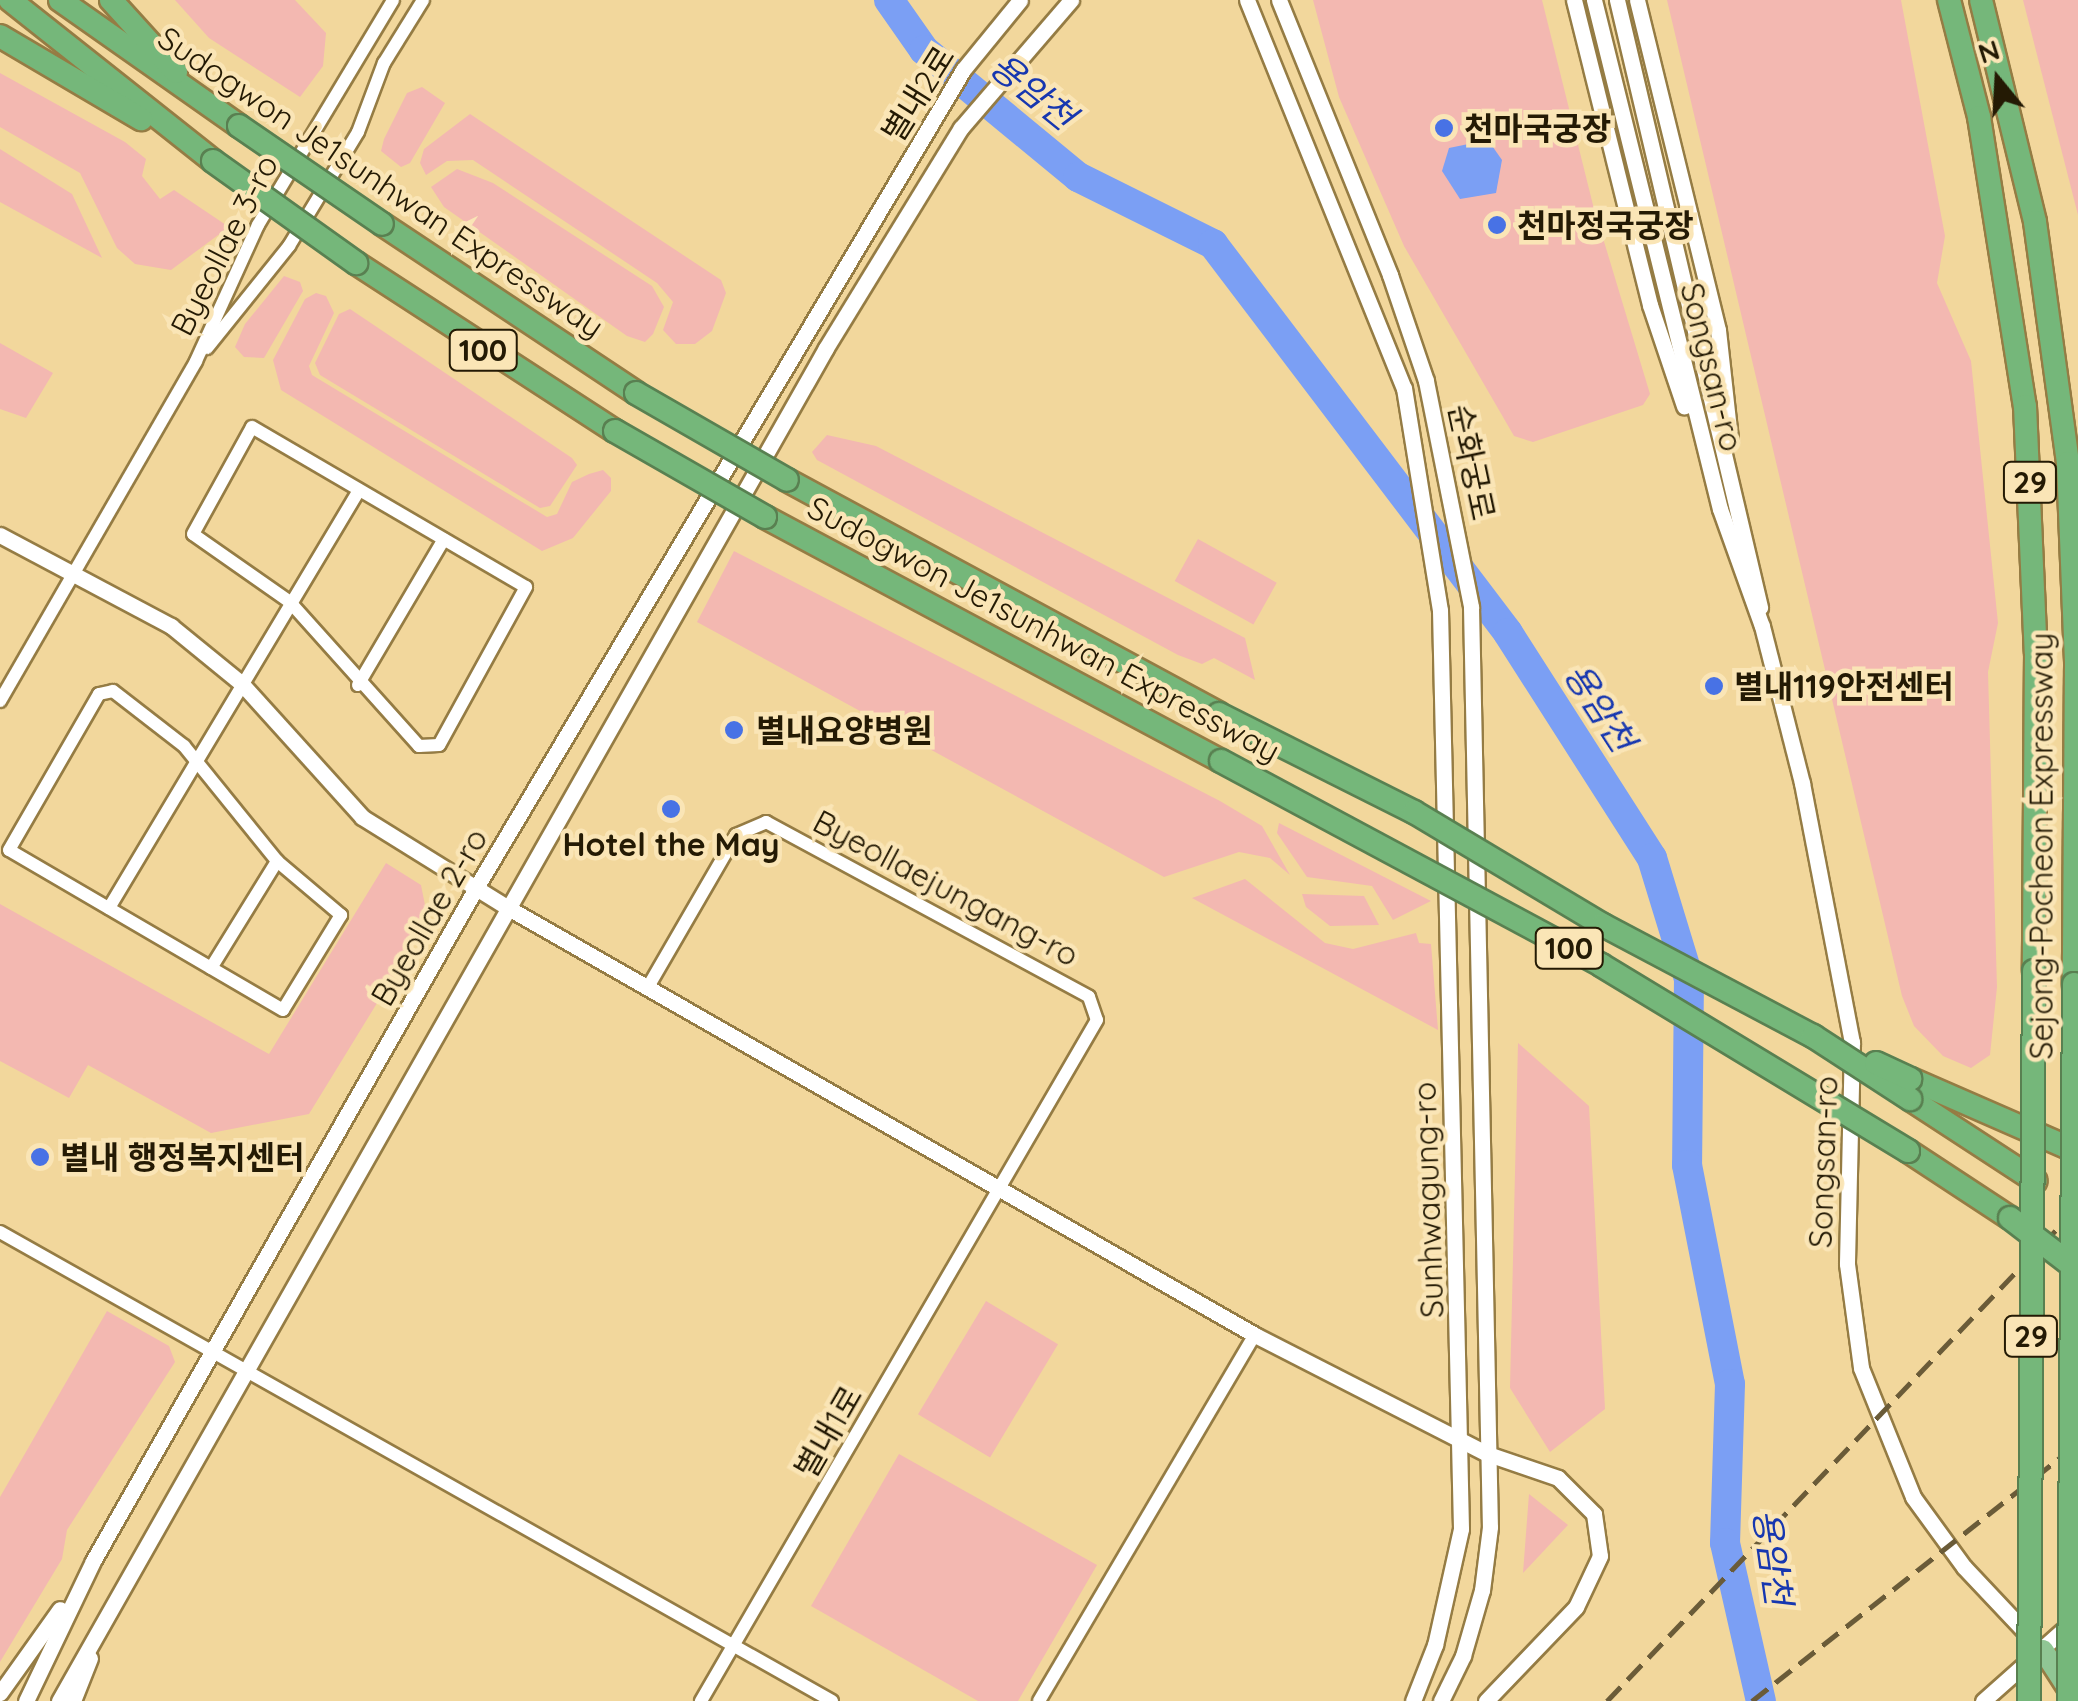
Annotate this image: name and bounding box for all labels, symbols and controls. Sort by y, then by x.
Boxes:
street label: Sudogwon Je1sunhwan Expressway [151,18,611,346]
north arrow [1948,30,2048,130]
text: N [1973,31,2004,71]
street label: 별내2로 [874,39,962,149]
water label: 용암천 [982,44,1084,138]
place label: 천마국궁장 [1464,109,1611,147]
marker: 천마국궁장 [1433,117,1455,139]
street label: Byeollae 3-ro [162,148,286,342]
place label: 천마정국궁장 [1517,206,1694,244]
marker: 천마정국궁장 [1486,214,1508,236]
street label: Songsan-ro [1673,279,1751,455]
road number: 100 [448,325,518,375]
street label: 순화궁로 [1441,400,1503,524]
road number: 29 [2002,457,2058,507]
street label: Sudogwon Je1sunhwan Expressway [801,488,1287,770]
street label: Sejong-Pocheon Expressway [2022,633,2060,1059]
water label: 용암천 [1556,655,1644,759]
place label: 별내119안전센터 [1734,667,1954,705]
marker: 별내119안전센터 [1703,675,1725,697]
place label: 별내요양병원 [756,711,933,749]
marker: 별내요양병원 [721,717,747,743]
marker: Hotel the May [660,798,682,820]
street label: Byeollaejungang-ro [807,802,1085,974]
street label: Byeollae 2-ro [363,822,495,1012]
place label: Hotel the May [562,825,780,863]
road number: 100 [1534,923,1604,973]
street label: Songsan-ro [1801,1075,1845,1249]
street label: Sunhwagung-ro [1405,1081,1451,1319]
place label: 별내 행정복지센터 [60,1138,304,1176]
marker: 별내 행정복지센터 [29,1146,51,1168]
road number: 29 [2004,1311,2058,1361]
street label: 별내1로 [786,1379,870,1485]
water label: 용암천 [1745,1506,1801,1608]

